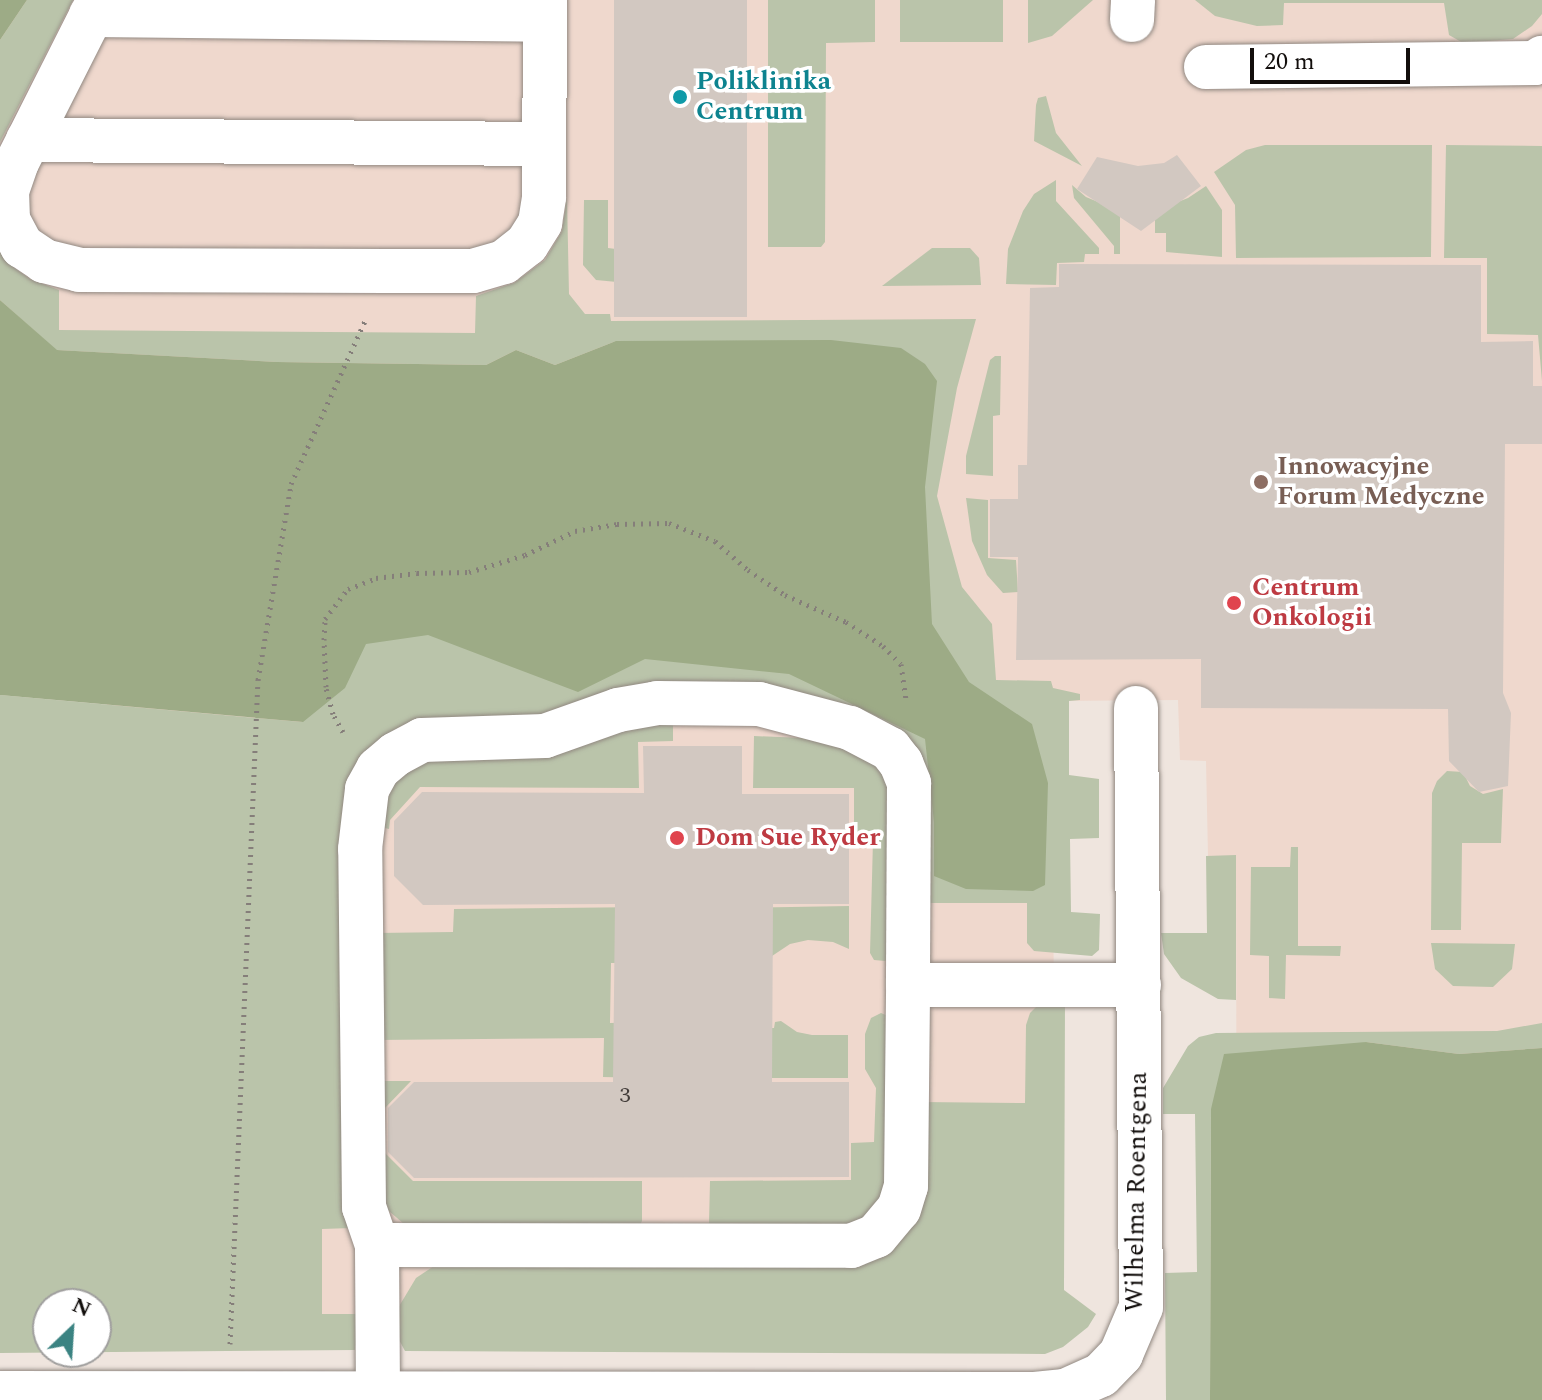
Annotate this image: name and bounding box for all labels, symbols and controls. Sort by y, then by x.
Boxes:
scale bar [1254,32,1414,82]
text: 20 m [1264,44,1315,80]
place label: Poliklinika Centrum [696,66,831,128]
marker: Poliklinika Centrum [671,88,689,106]
place label: Innowacyjne Forum Medyczne [1277,451,1485,512]
marker: Innowacyjne Forum Medyczne [1252,473,1270,491]
place label: Centrum Onkologii [1252,572,1372,634]
marker: Centrum Onkologii [1223,592,1245,614]
place label: Dom Sue Ryder [695,822,880,854]
marker: Dom Sue Ryder [666,827,688,849]
street label: Wilhelma Roentgena [1119,1072,1155,1312]
house number: 3 [620,1083,630,1109]
north arrow [32,1288,112,1368]
text: N [66,1289,97,1326]

